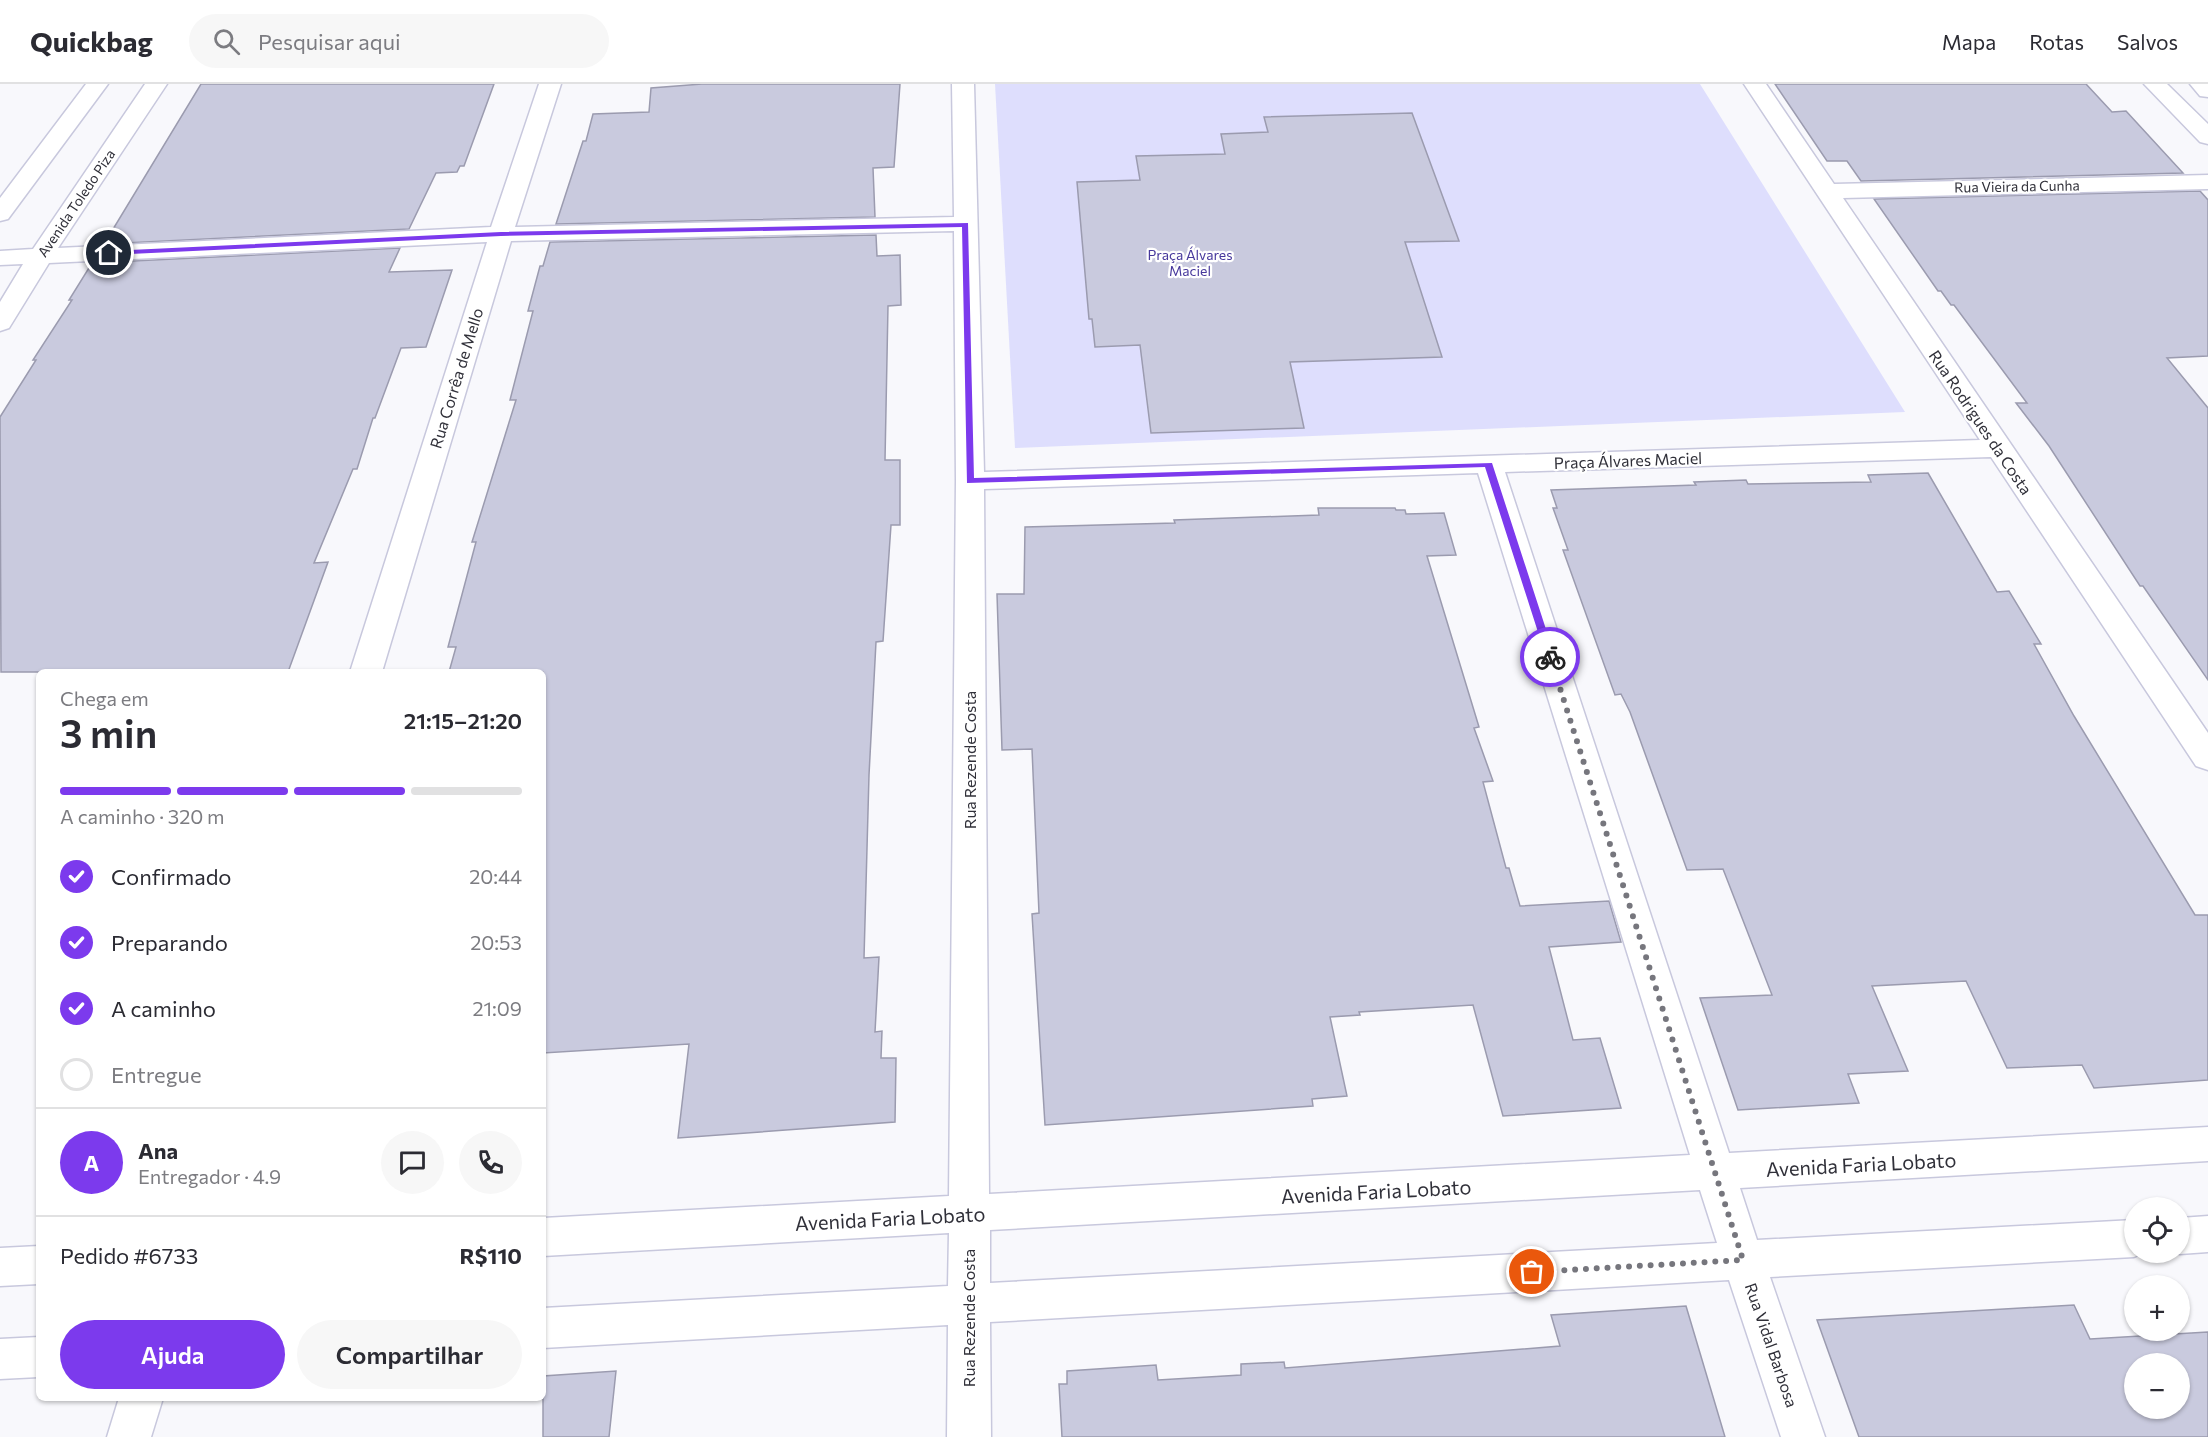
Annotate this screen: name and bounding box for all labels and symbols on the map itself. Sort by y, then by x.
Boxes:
street label: Avenida Toledo Piza [34,146,118,260]
street label: Rua Vieira da Cunha [1954,176,2080,196]
pin [83,227,134,278]
park label: Praça Álvares Maciel [1147,246,1233,279]
street label: Rua Corrêa de Mello [426,305,486,451]
street label: Rua Rodrigues da Costa [1926,346,2036,498]
street label: Praça Álvares Maciel [1553,448,1703,472]
courier [1520,627,1580,687]
street label: Rua Rezende Costa [960,691,979,829]
street label: Avenida Faria Lobato [1765,1147,1957,1181]
street label: Avenida Faria Lobato [1280,1174,1472,1208]
street label: Avenida Faria Lobato [794,1201,986,1235]
pin [1506,1246,1557,1297]
street label: Rua Rezende Costa [959,1249,978,1387]
street label: Rua Vidal Barbosa [1742,1280,1802,1410]

